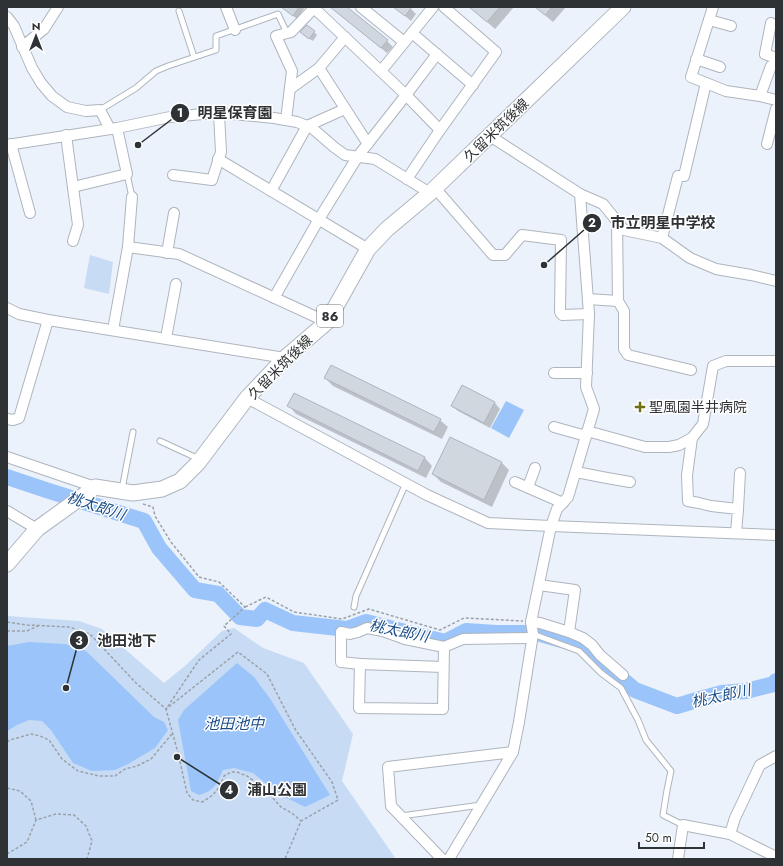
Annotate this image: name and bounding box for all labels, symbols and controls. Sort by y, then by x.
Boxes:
north arrow [16,16,56,56]
text: N [32,18,40,34]
street label: 久留米筑後線 [459,94,533,166]
callout: 明星保育園 [170,99,281,126]
text: 明星保育園 [197,102,273,124]
text: 1 [177,104,183,122]
callout: 市立明星中学校 [582,209,723,236]
text: 市立明星中学校 [610,212,716,234]
text: 2 [588,214,596,232]
road number: 86 [317,305,343,327]
street label: 久留米筑後線 [243,330,317,404]
place label: 聖風園半井病院 [649,397,747,417]
marker: 聖風園半井病院 [634,401,646,413]
water label: 桃太郎川 [64,486,130,526]
water label: 桃太郎川 [367,614,433,648]
callout: 池田池下 [69,627,165,654]
text: 池田池下 [97,630,157,652]
text: 3 [75,632,83,650]
water label: 桃太郎川 [689,679,755,713]
water label: 池田池中 [204,713,266,735]
callout: 浦山公園 [219,776,315,803]
text: 浦山公園 [247,779,307,801]
text: 4 [225,781,233,799]
scale bar [639,824,704,850]
text: 50 m [645,829,672,847]

